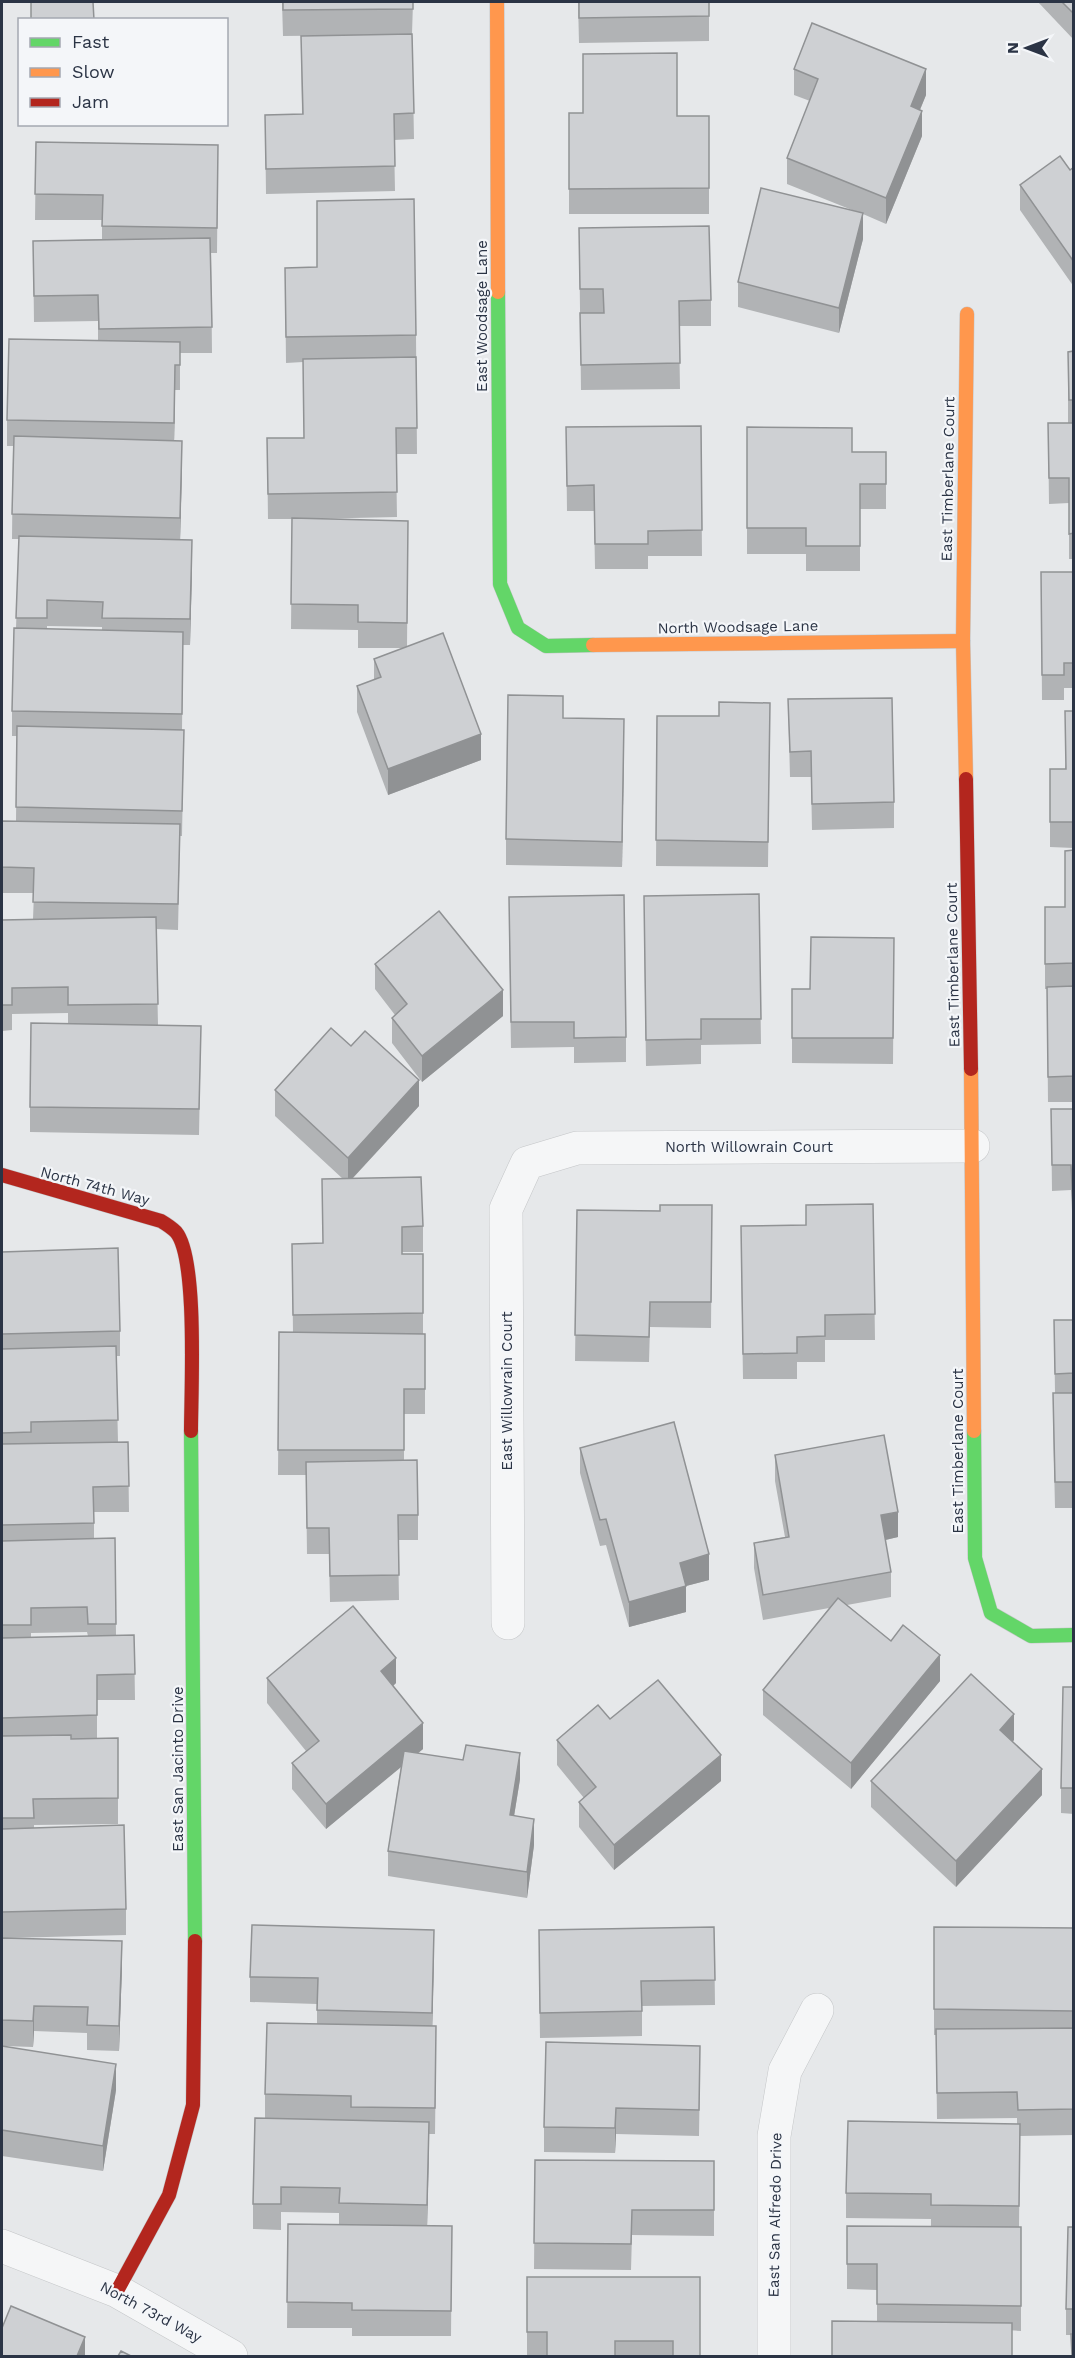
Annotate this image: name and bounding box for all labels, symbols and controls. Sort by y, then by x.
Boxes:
legend [18,18,228,126]
north arrow [997,18,1057,78]
text: Fast [72,31,110,52]
text: N [1003,42,1022,54]
text: Slow [72,61,115,82]
text: Jam [72,91,109,112]
street label: East Woodsage Lane [473,240,491,392]
street label: East Timberlane Court [938,396,958,562]
street label: North Woodsage Lane [657,617,819,637]
street label: East Timberlane Court [943,882,963,1048]
street label: North Willowrain Court [665,1138,834,1156]
street label: North 74th Way [39,1163,152,1209]
street label: East Willowrain Court [498,1311,516,1471]
street label: East Timberlane Court [949,1368,967,1533]
street label: East San Jacinto Drive [169,1686,187,1852]
street label: East San Alfredo Drive [765,2132,785,2298]
street label: North 73rd Way [97,2278,205,2346]

